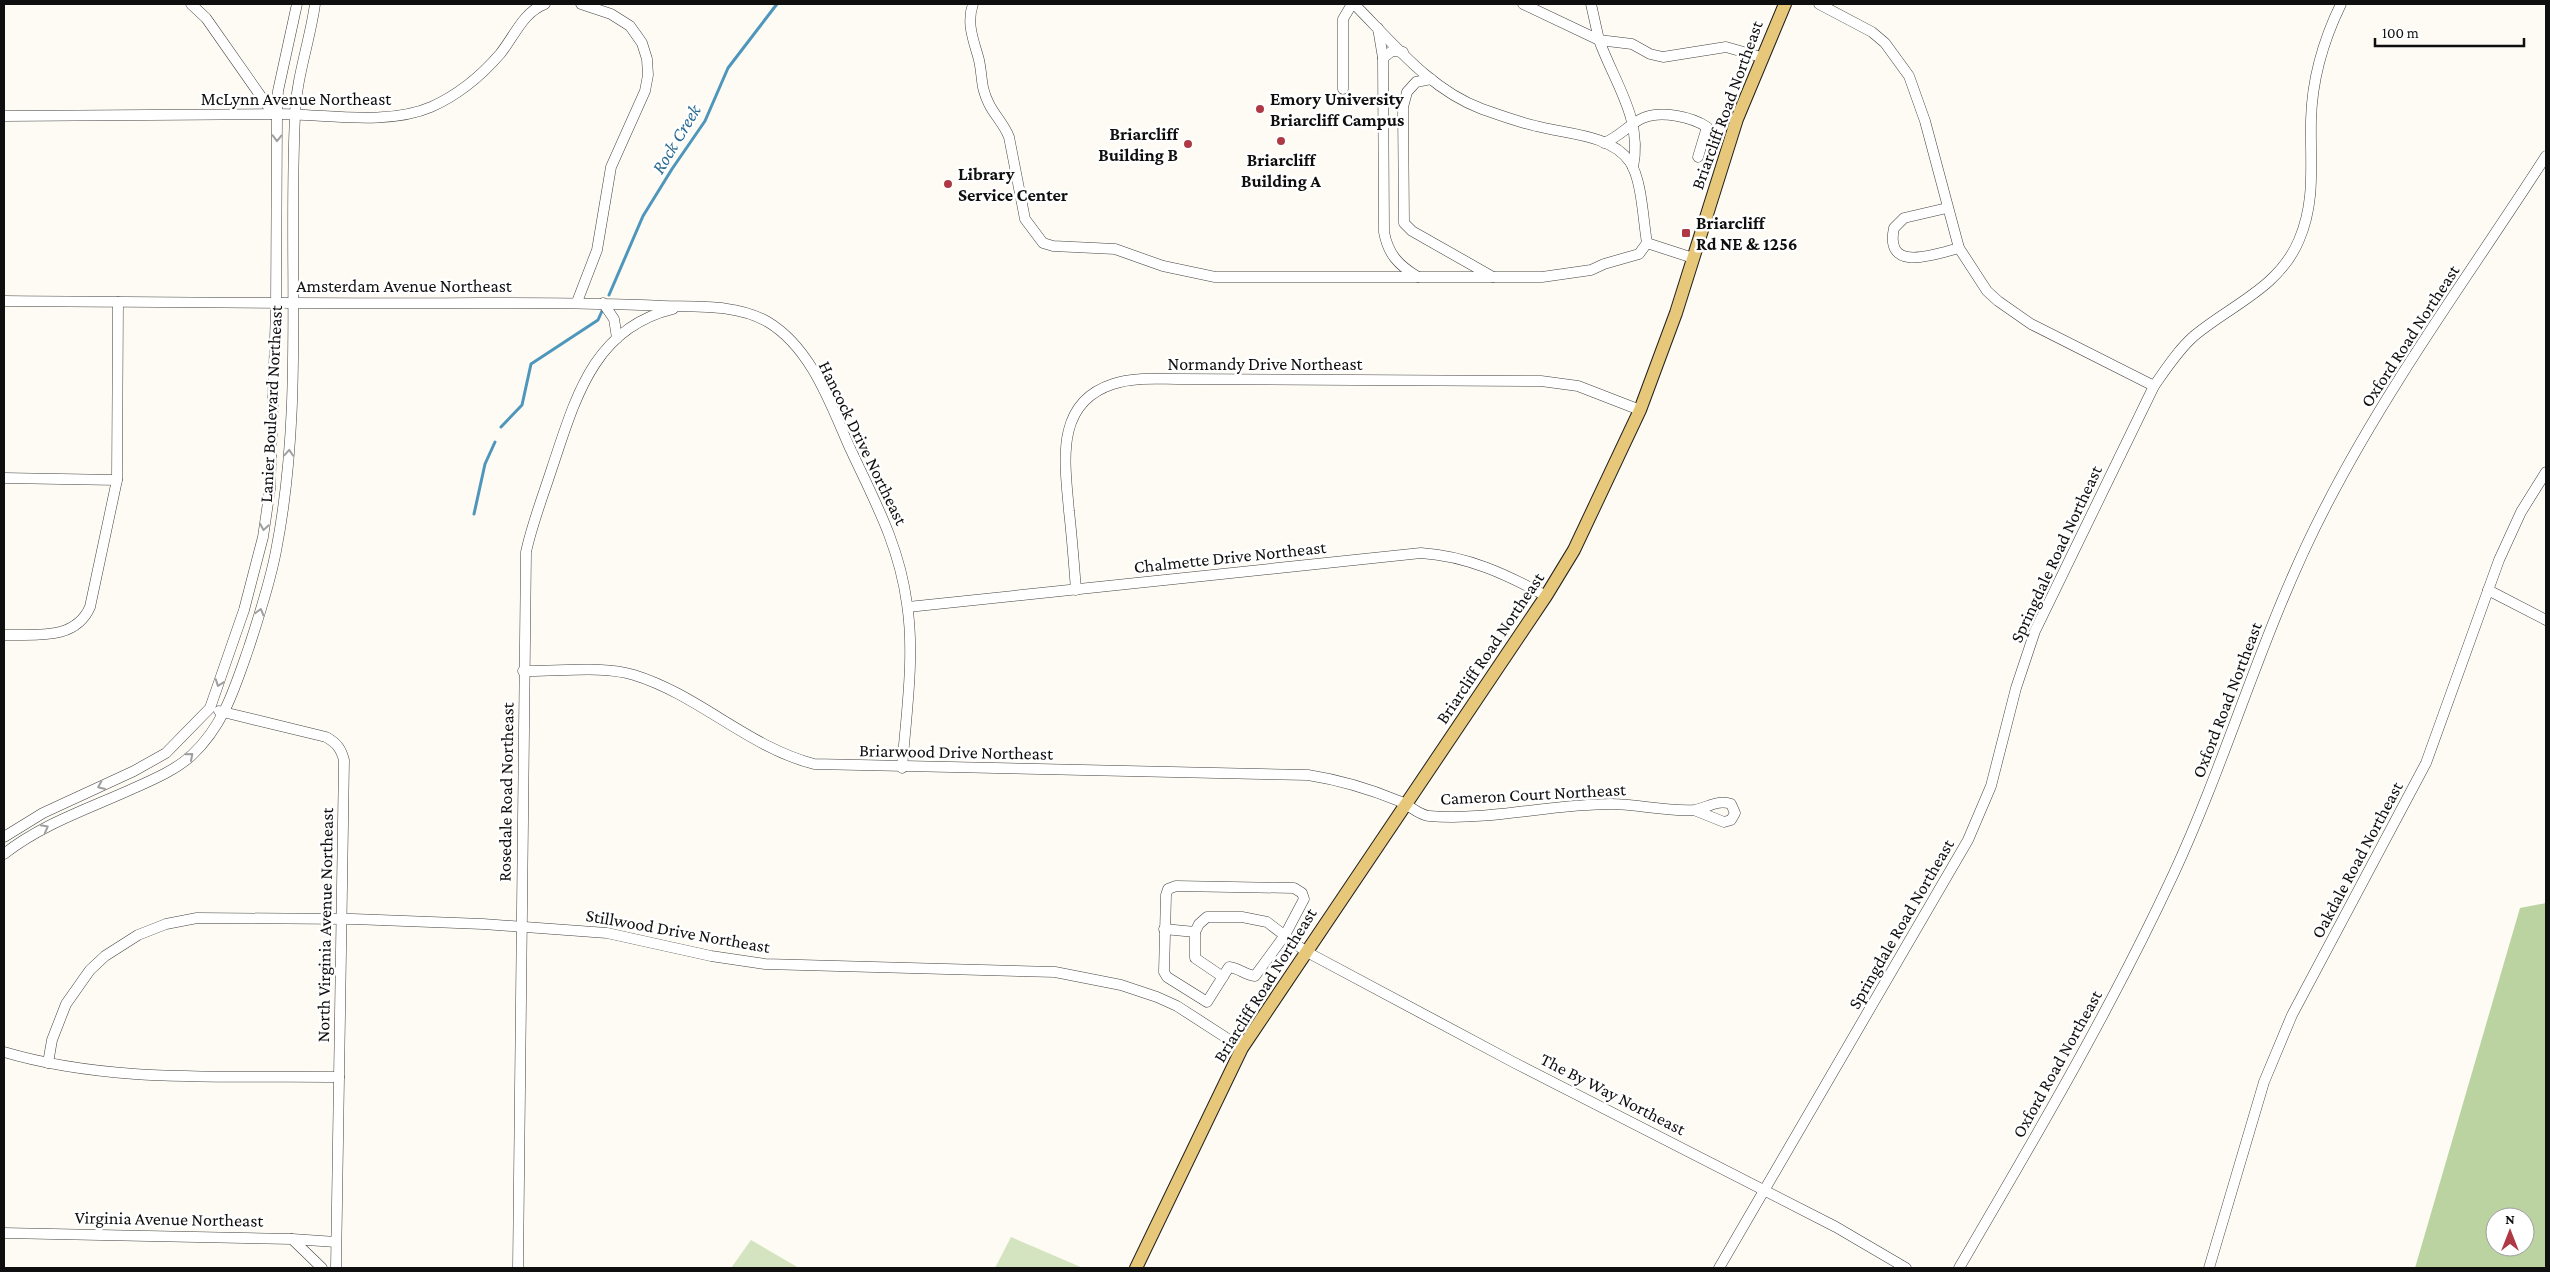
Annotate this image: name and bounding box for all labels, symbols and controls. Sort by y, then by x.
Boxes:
scale bar [2375,15,2524,47]
street label: Briarcliff Road Northeast [1687,17,1767,192]
text: 100 m [2382,25,2419,41]
street label: McLynn Avenue Northeast [201,89,392,109]
place label: Emory University Briarcliff Campus [1270,89,1404,130]
water label: Rock Creek [647,100,705,177]
marker: Emory University Briarcliff Campus [1254,103,1266,115]
place label: Briarcliff Building B [1098,124,1179,165]
one-way arrow [272,134,282,142]
marker: Briarcliff Building A [1275,135,1287,147]
marker: Briarcliff Building B [1182,138,1194,150]
place label: Briarcliff Building A [1241,150,1321,191]
place label: Library Service Center [958,164,1068,205]
marker: Library Service Center [942,178,954,190]
place label: Briarcliff Rd NE & 1256 [1696,213,1798,254]
marker: Briarcliff Rd NE & 1256 [1680,227,1692,239]
street label: Oxford Road Northeast [2357,260,2464,411]
street label: Amsterdam Avenue Northeast [296,276,513,296]
street label: Lanier Boulevard Northeast [256,304,286,503]
street label: Normandy Drive Northeast [1167,354,1364,374]
street label: Hancock Drive Northeast [815,358,912,529]
one-way arrow [283,448,294,456]
street label: Springdale Road Northeast [2006,461,2106,646]
one-way arrow [260,523,270,532]
street label: Chalmette Drive Northeast [1133,537,1328,577]
street label: Briarcliff Road Northeast [1432,568,1549,727]
one-way arrow [254,608,264,617]
street label: Oxford Road Northeast [2188,618,2266,781]
one-way arrow [215,678,225,687]
street label: Rosedale Road Northeast [494,701,518,882]
street label: Briarwood Drive Northeast [859,740,1054,764]
one-way arrow [184,752,193,761]
street label: Oakdale Road Northeast [2307,777,2407,942]
street label: Cameron Court Northeast [1440,779,1627,809]
one-way arrow [97,780,106,790]
street label: North Virginia Avenue Northeast [313,806,337,1042]
one-way arrow [40,824,49,834]
street label: Springdale Road Northeast [1844,835,1958,1013]
street label: Briarcliff Road Northeast [1209,903,1321,1066]
street label: Stillwood Drive Northeast [584,905,773,957]
street label: Oxford Road Northeast [2008,986,2106,1141]
street label: The By Way Northeast [1537,1049,1690,1140]
street label: Virginia Avenue Northeast [75,1207,265,1231]
north arrow [2485,1207,2535,1257]
text: N [2505,1211,2515,1227]

